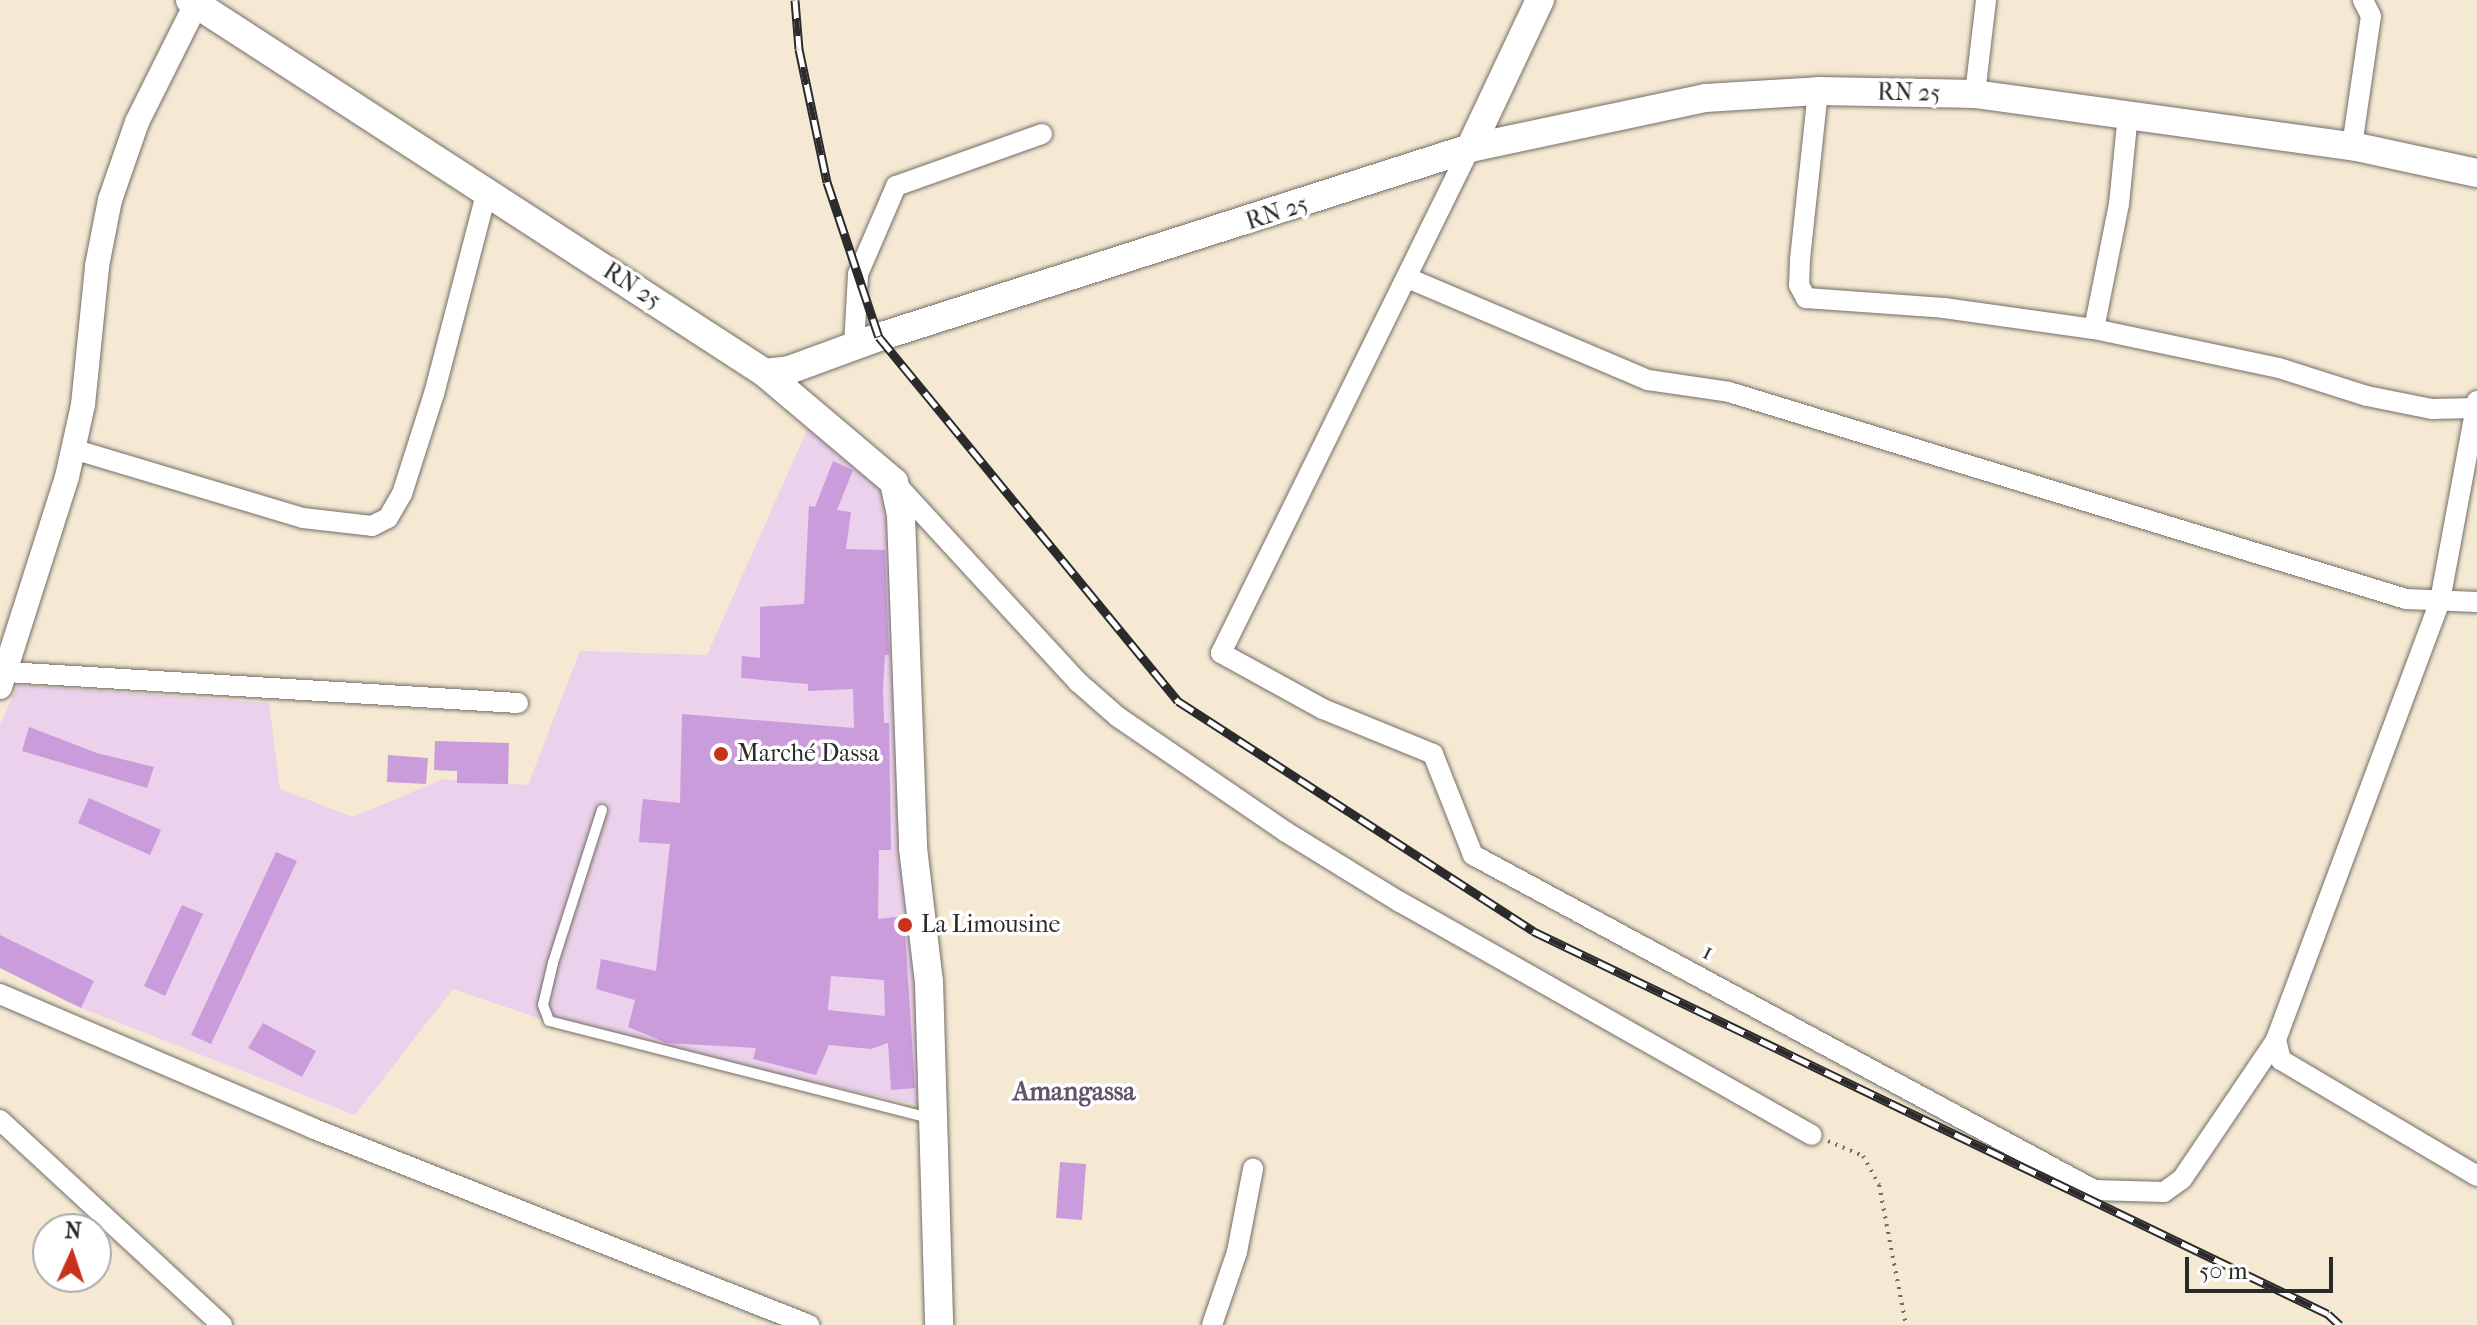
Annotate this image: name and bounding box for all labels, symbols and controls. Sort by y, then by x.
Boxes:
street label: RN 25 [1877,78,1941,108]
street label: RN 25 [1242,190,1312,236]
street label: RN 25 [598,257,666,315]
place label: Marché Dassa [737,740,879,768]
marker: Marché Dassa [712,745,730,763]
place label: La Limousine [921,911,1060,939]
marker: La Limousine [896,916,914,934]
street label: 1 [1698,937,1718,967]
district label: Amangassa [1013,1076,1135,1108]
north arrow [32,1213,112,1293]
text: N [64,1218,82,1244]
scale bar [2189,1241,2337,1291]
text: 50 m [2199,1257,2248,1285]

